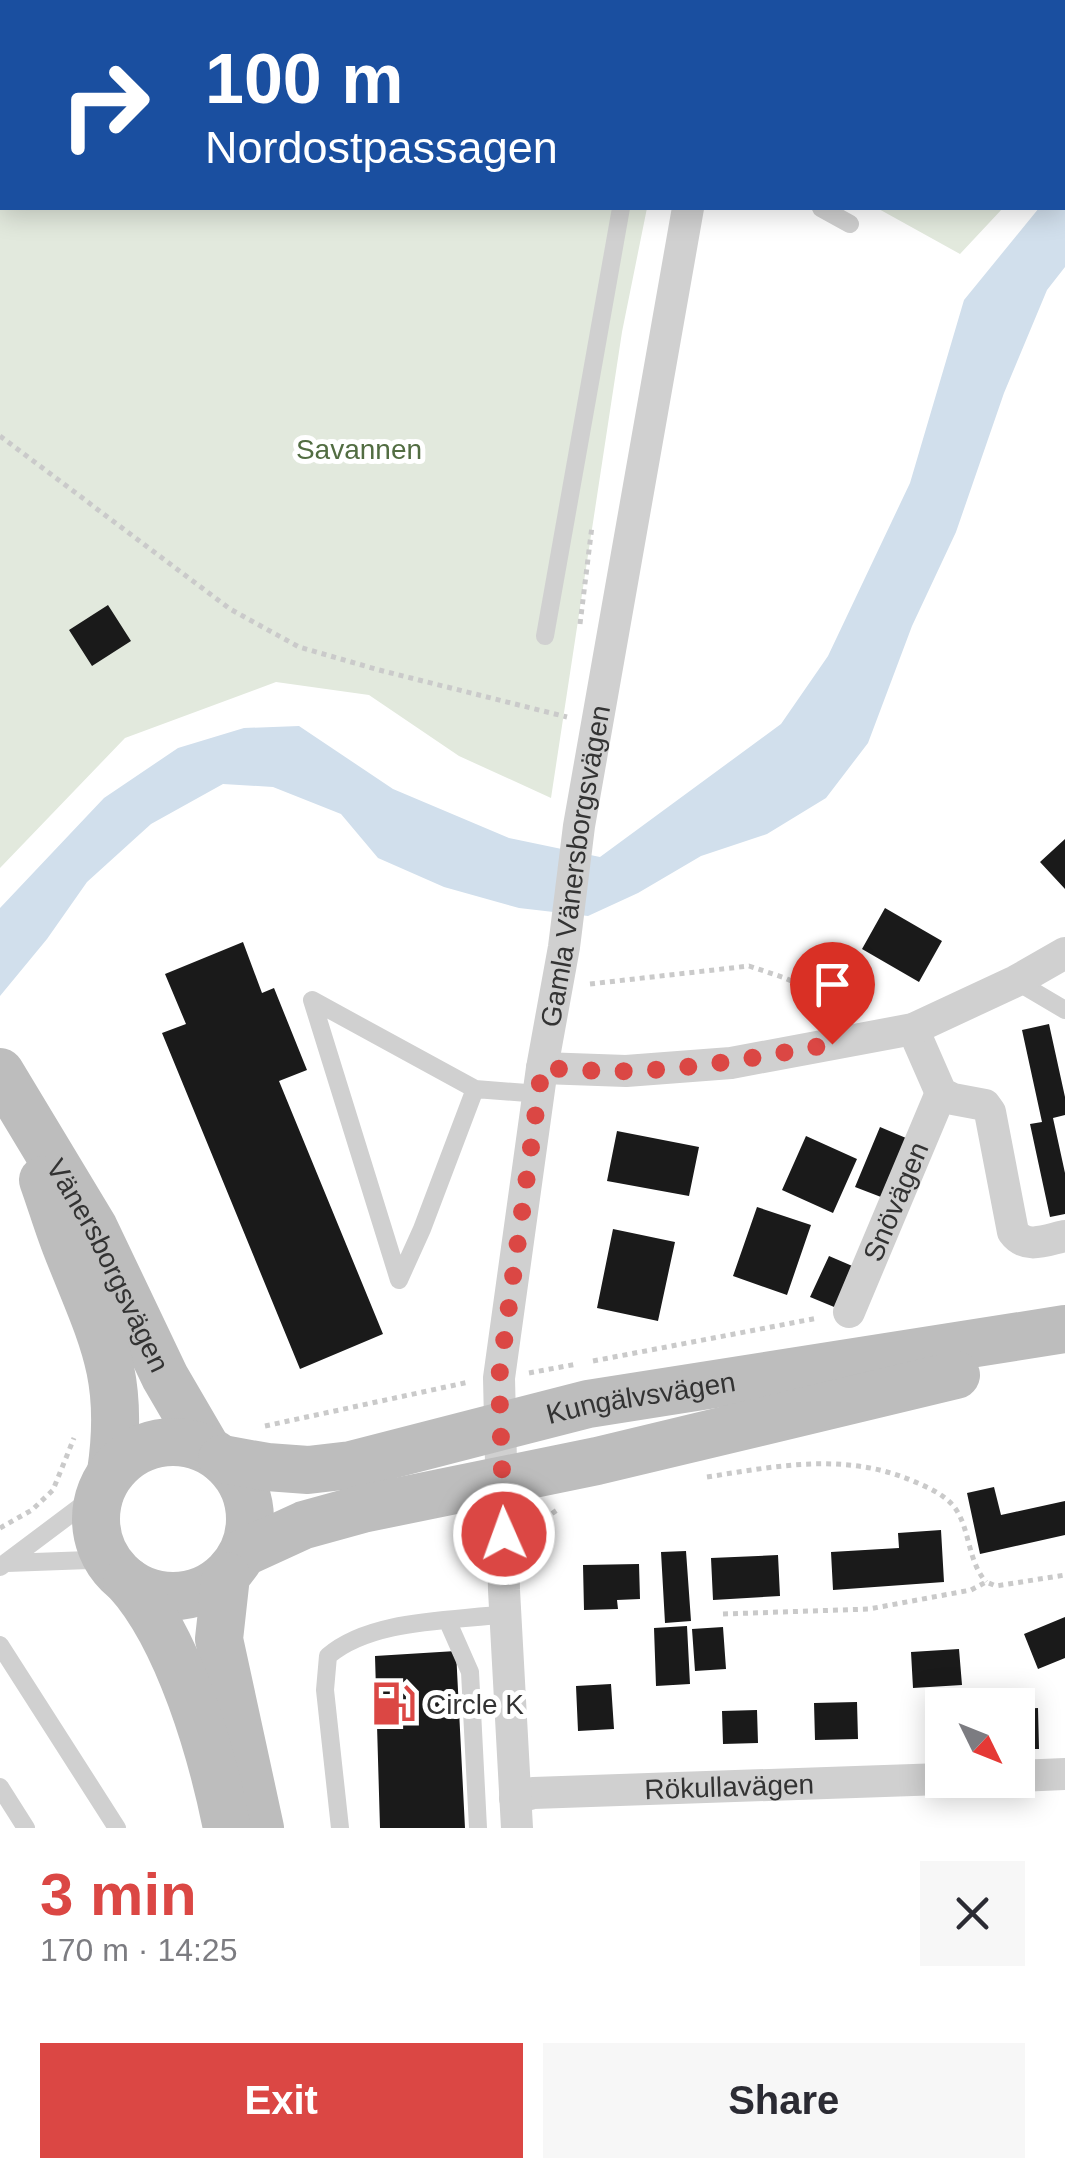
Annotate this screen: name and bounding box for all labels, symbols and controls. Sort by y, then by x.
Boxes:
icon: right [40,40,170,170]
text: 100 m [205,40,403,118]
text: Nordostpassagen [205,122,558,173]
park label: Savannen [296,434,422,465]
street label: Gamla Vänersborgsvägen [534,703,616,1030]
pin [790,942,875,1045]
icon: arrive [805,957,860,1012]
street label: Snövägen [857,1137,934,1266]
street label: Vänersborgsvägen [41,1153,176,1377]
street label: Kungälvsvägen [543,1366,738,1430]
position arrow [452,1482,556,1586]
fuel station icon: Circle K [369,1680,417,1728]
north arrow [925,1688,1035,1798]
map controls [925,1688,1035,1798]
place label: Circle K [426,1689,524,1720]
street label: Rökullavägen [644,1768,815,1805]
text: 3 min [40,1861,197,1928]
button: close [920,1861,1025,1966]
text: 170 m · 14:25 [40,1932,237,1968]
button: Exit [40,2043,523,2158]
button: Share [543,2043,1025,2158]

